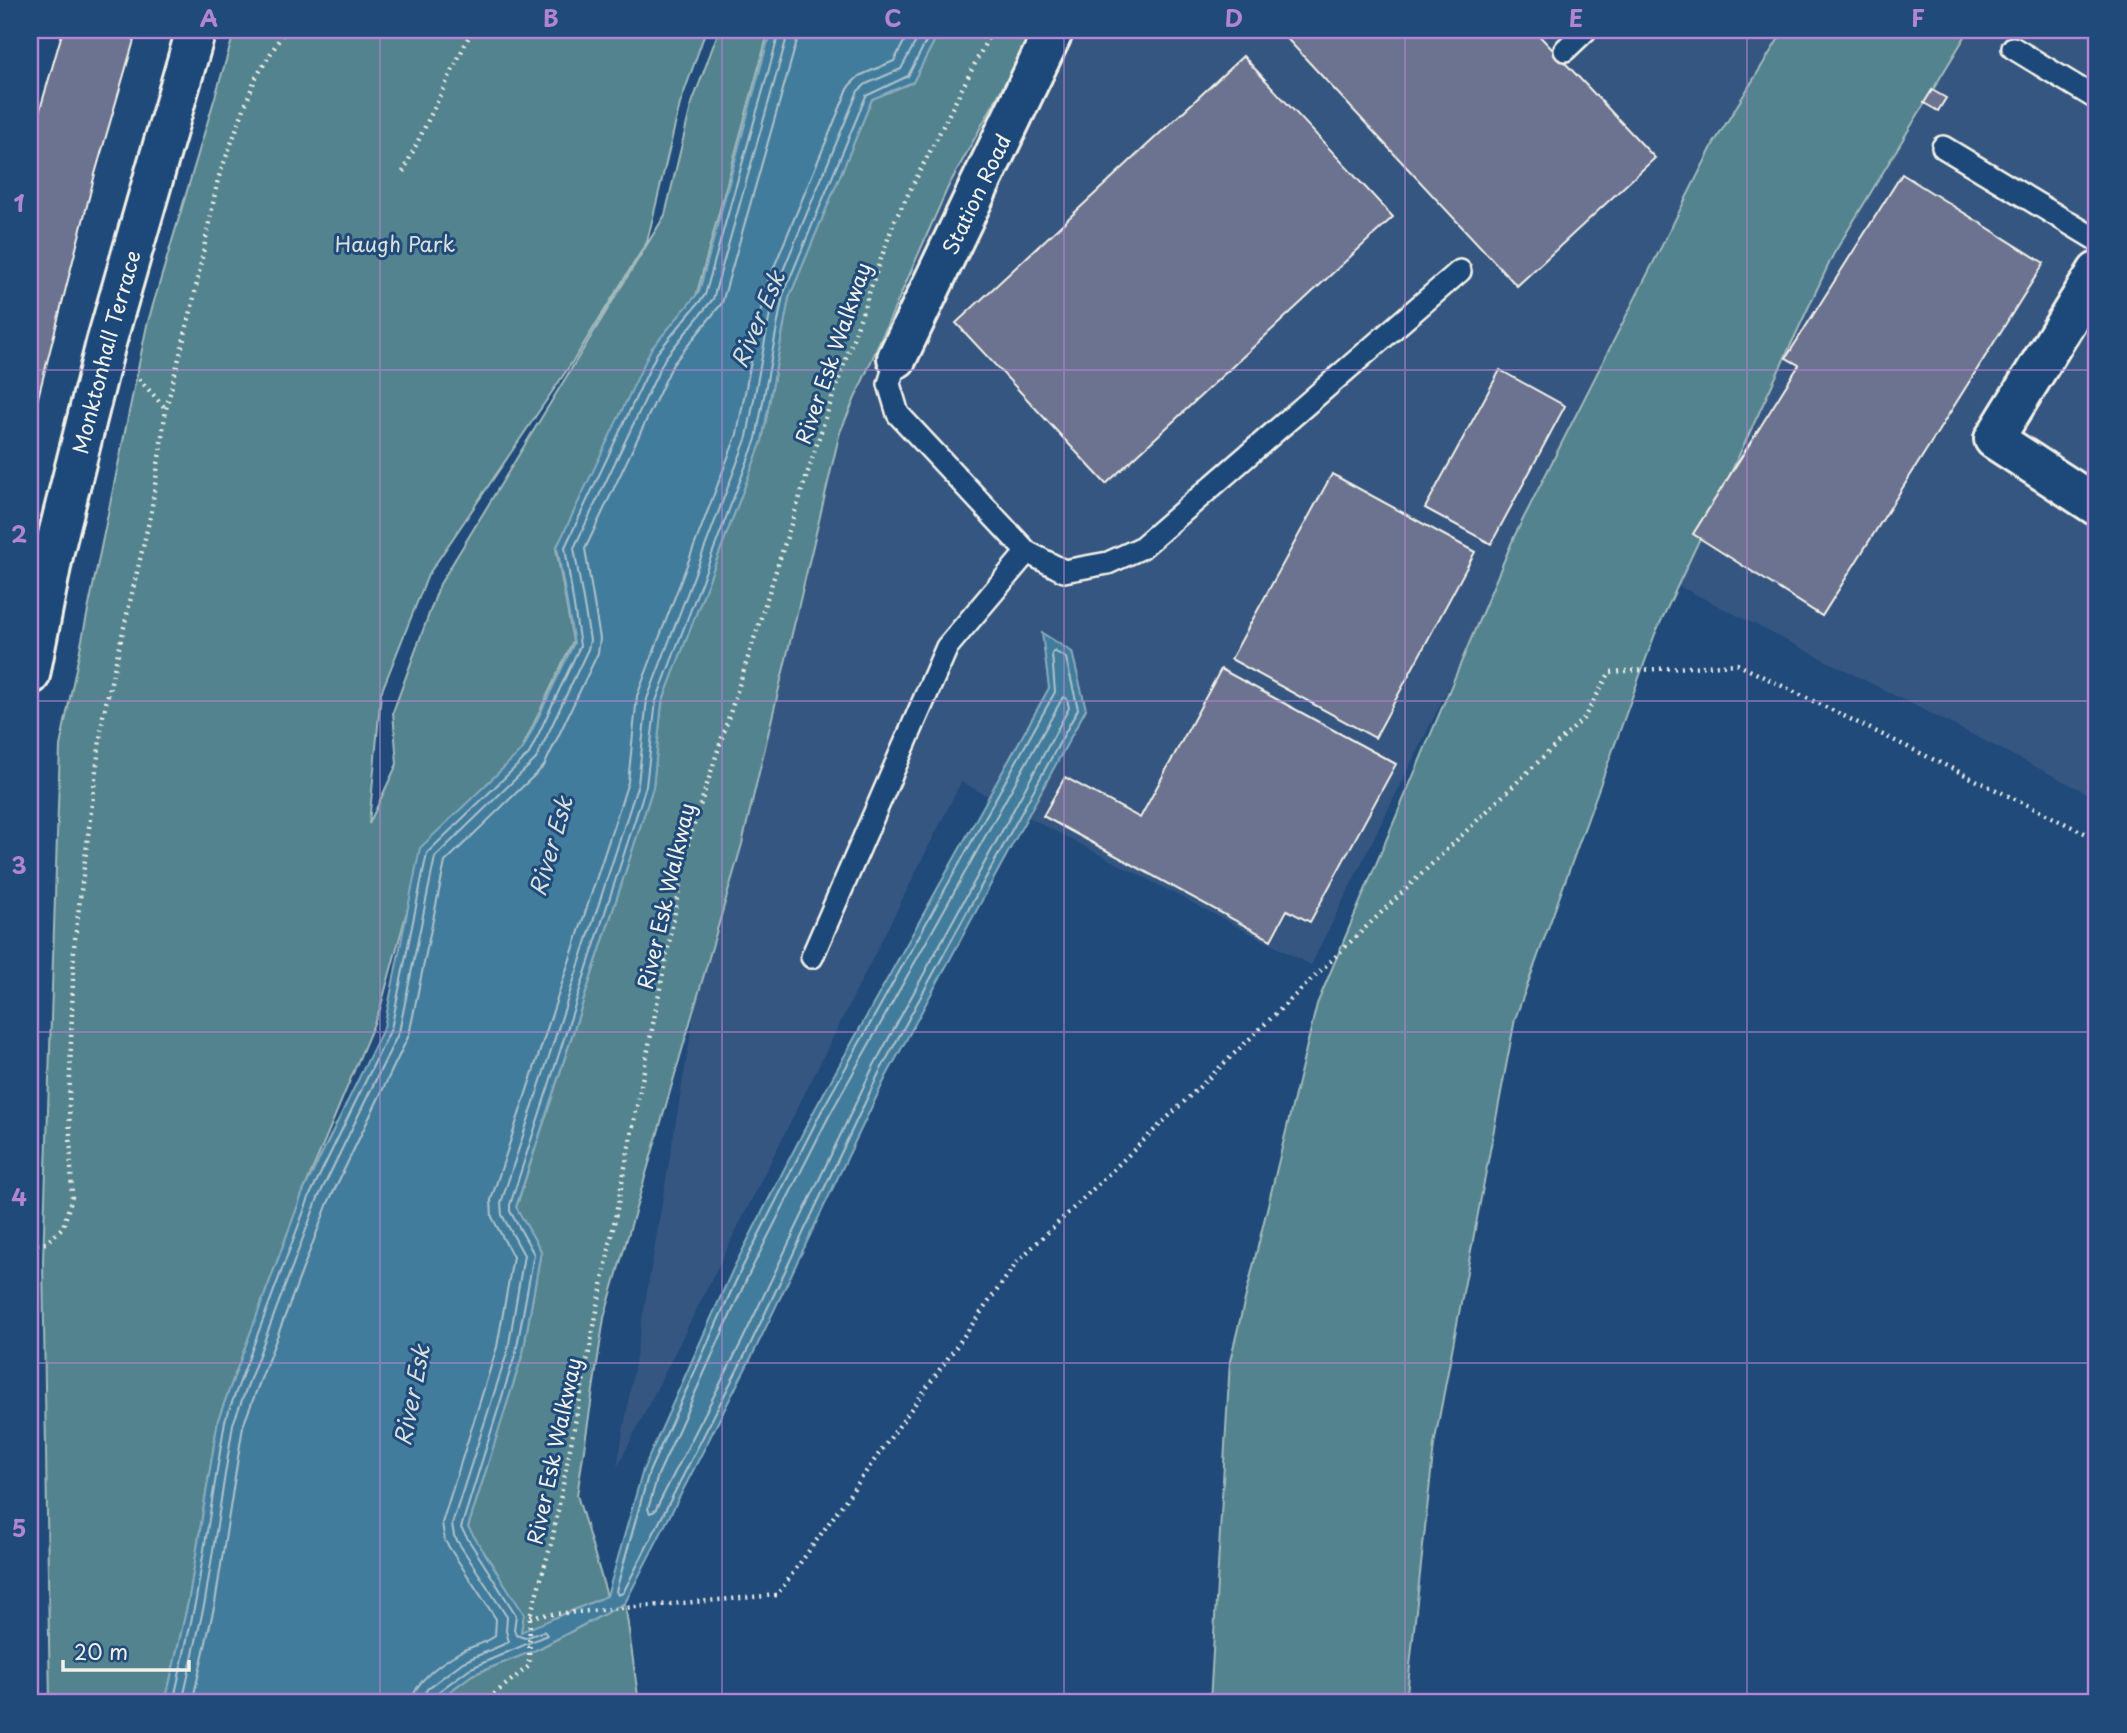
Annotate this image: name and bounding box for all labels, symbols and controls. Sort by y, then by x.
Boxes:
text: A [200,0,218,35]
text: B [543,0,559,35]
text: C [884,0,902,35]
text: D [1225,0,1243,35]
text: E [1569,0,1583,35]
text: F [1911,0,1925,35]
street label: Station Road [933,128,1018,260]
text: 1 [14,185,25,220]
park label: Haugh Park [335,227,455,259]
street label: Monktonhall Terrace [63,246,148,457]
street label: River Esk Walkway [786,258,878,448]
water label: River Esk [721,264,793,373]
text: 2 [11,516,27,551]
water label: River Esk [519,791,581,900]
street label: River Esk Walkway [628,800,702,992]
text: 3 [11,847,27,882]
text: 4 [11,1179,27,1214]
water label: River Esk [384,1341,438,1448]
street label: River Esk Walkway [518,1355,588,1547]
text: 5 [12,1510,26,1545]
scale bar [63,1628,189,1672]
text: 20 m [74,1635,128,1667]

